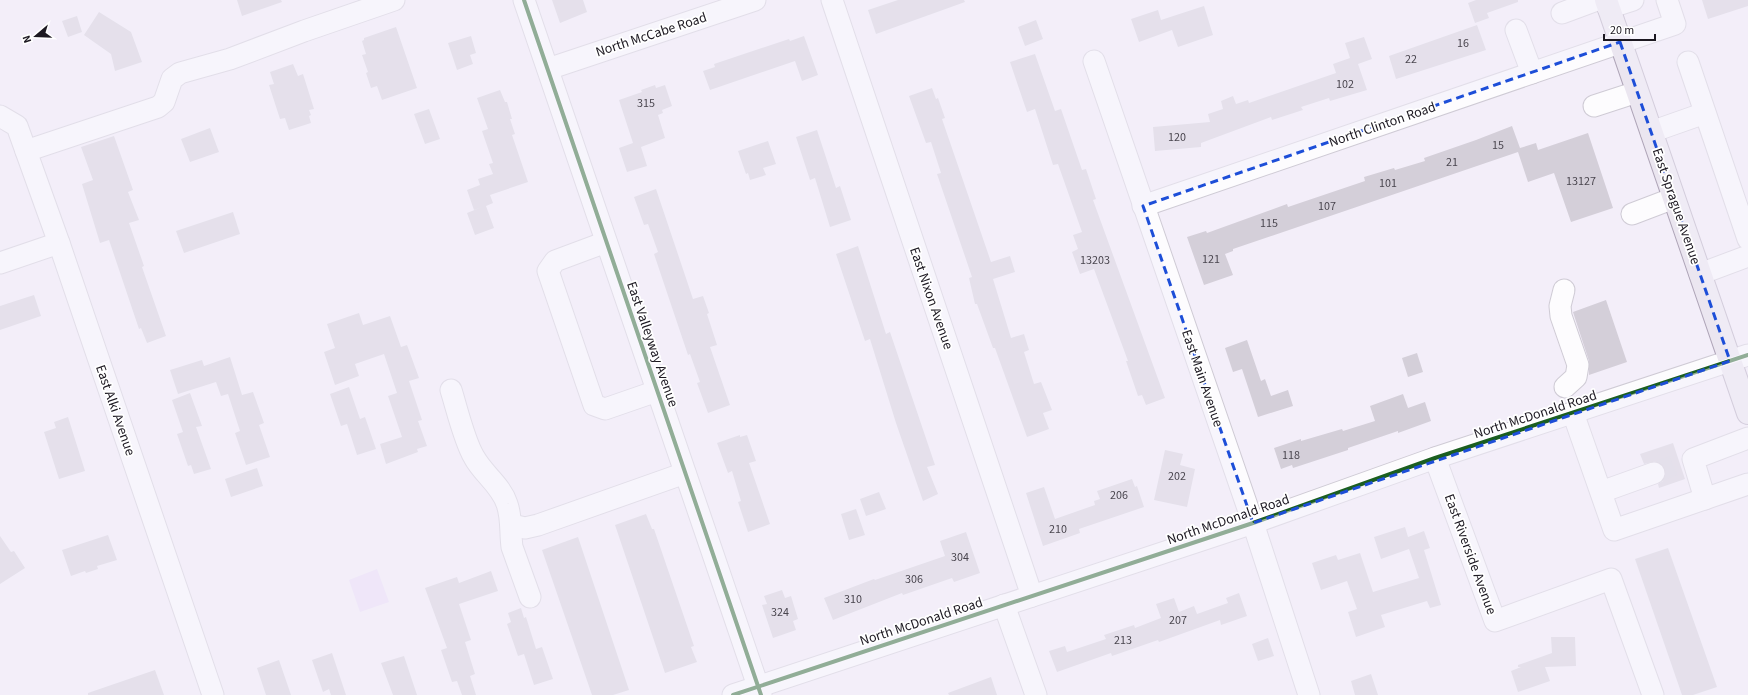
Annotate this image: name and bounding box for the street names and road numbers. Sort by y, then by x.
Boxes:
street label: North McCabe Road [593,8,709,62]
street label: North Clinton Road [1326,97,1439,153]
street label: East Sprague Avenue [1647,145,1705,267]
street label: East Nixon Avenue [904,244,958,352]
street label: East Valleyway Avenue [621,279,683,410]
street label: East Main Avenue [1176,327,1228,430]
street label: East Alki Avenue [90,362,140,459]
street label: North McDonald Road [1471,386,1599,444]
street label: North McDonald Road [1164,490,1292,550]
street label: East Riverside Avenue [1439,491,1501,618]
street label: North McDonald Road [857,593,985,651]

